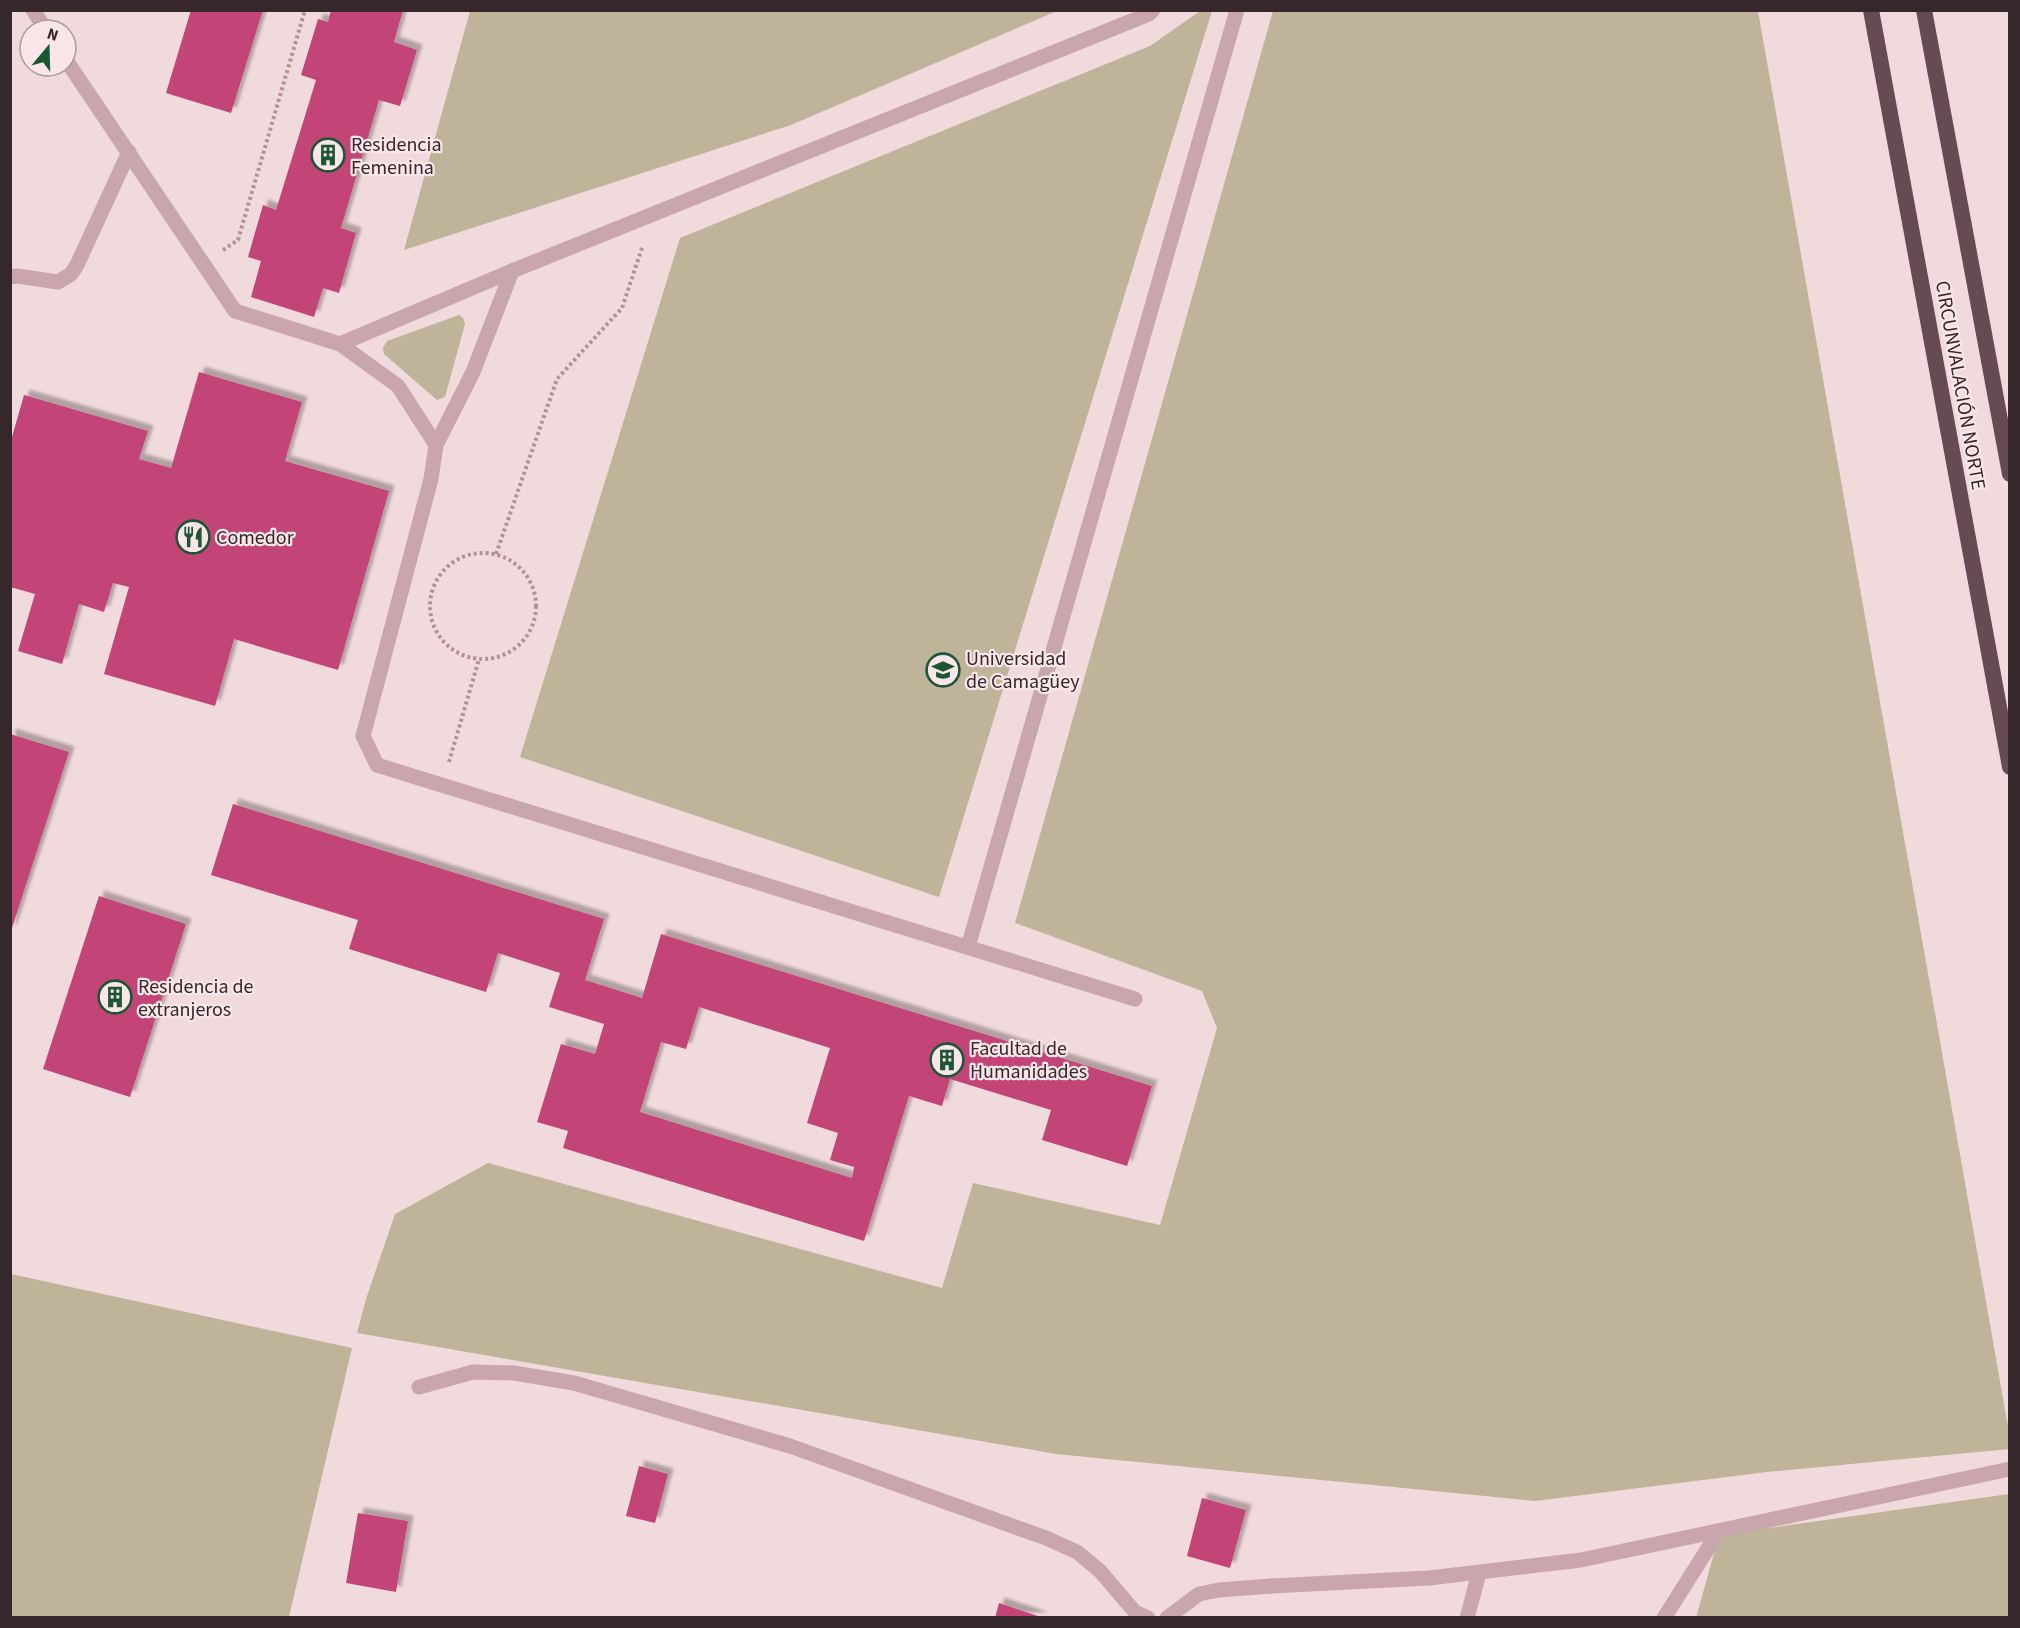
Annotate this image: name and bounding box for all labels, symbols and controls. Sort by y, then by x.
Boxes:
north arrow [18,18,78,78]
text: N [44,23,61,47]
place label: Residencia Femenina [351,131,441,182]
building icon: Residencia Femenina [310,137,346,173]
street label: CIRCUNVALACIÓN NORTE [1928,278,1992,492]
restaurant icon: Comedor [175,519,211,555]
place label: Comedor [216,524,294,552]
place label: Universidad de Camagüey [966,645,1080,696]
school or university icon: Universidad de Camagüey [925,652,961,688]
place label: Residencia de extranjeros [138,973,254,1024]
building icon: Residencia de extranjeros [97,979,133,1015]
place label: Facultad de Humanidades [970,1035,1087,1086]
building icon: Facultad de Humanidades [929,1042,965,1078]

